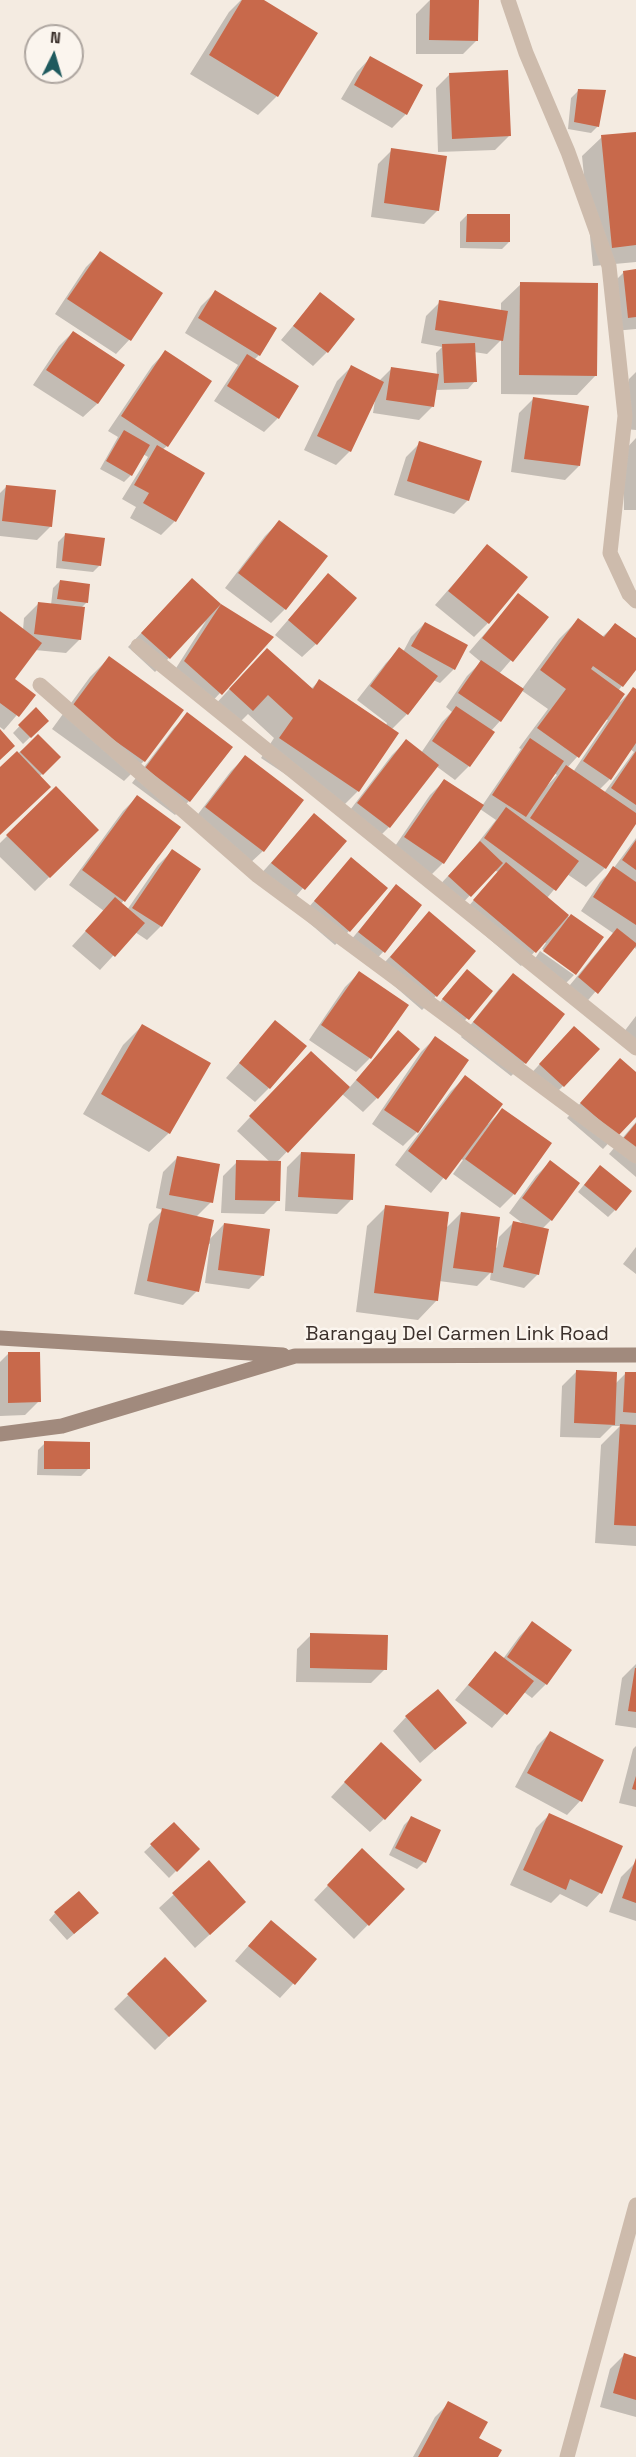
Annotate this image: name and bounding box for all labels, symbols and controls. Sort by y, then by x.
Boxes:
north arrow [24,24,84,84]
text: N [49,27,62,48]
street label: Barangay Del Carmen Link Road [305,1323,609,1347]

